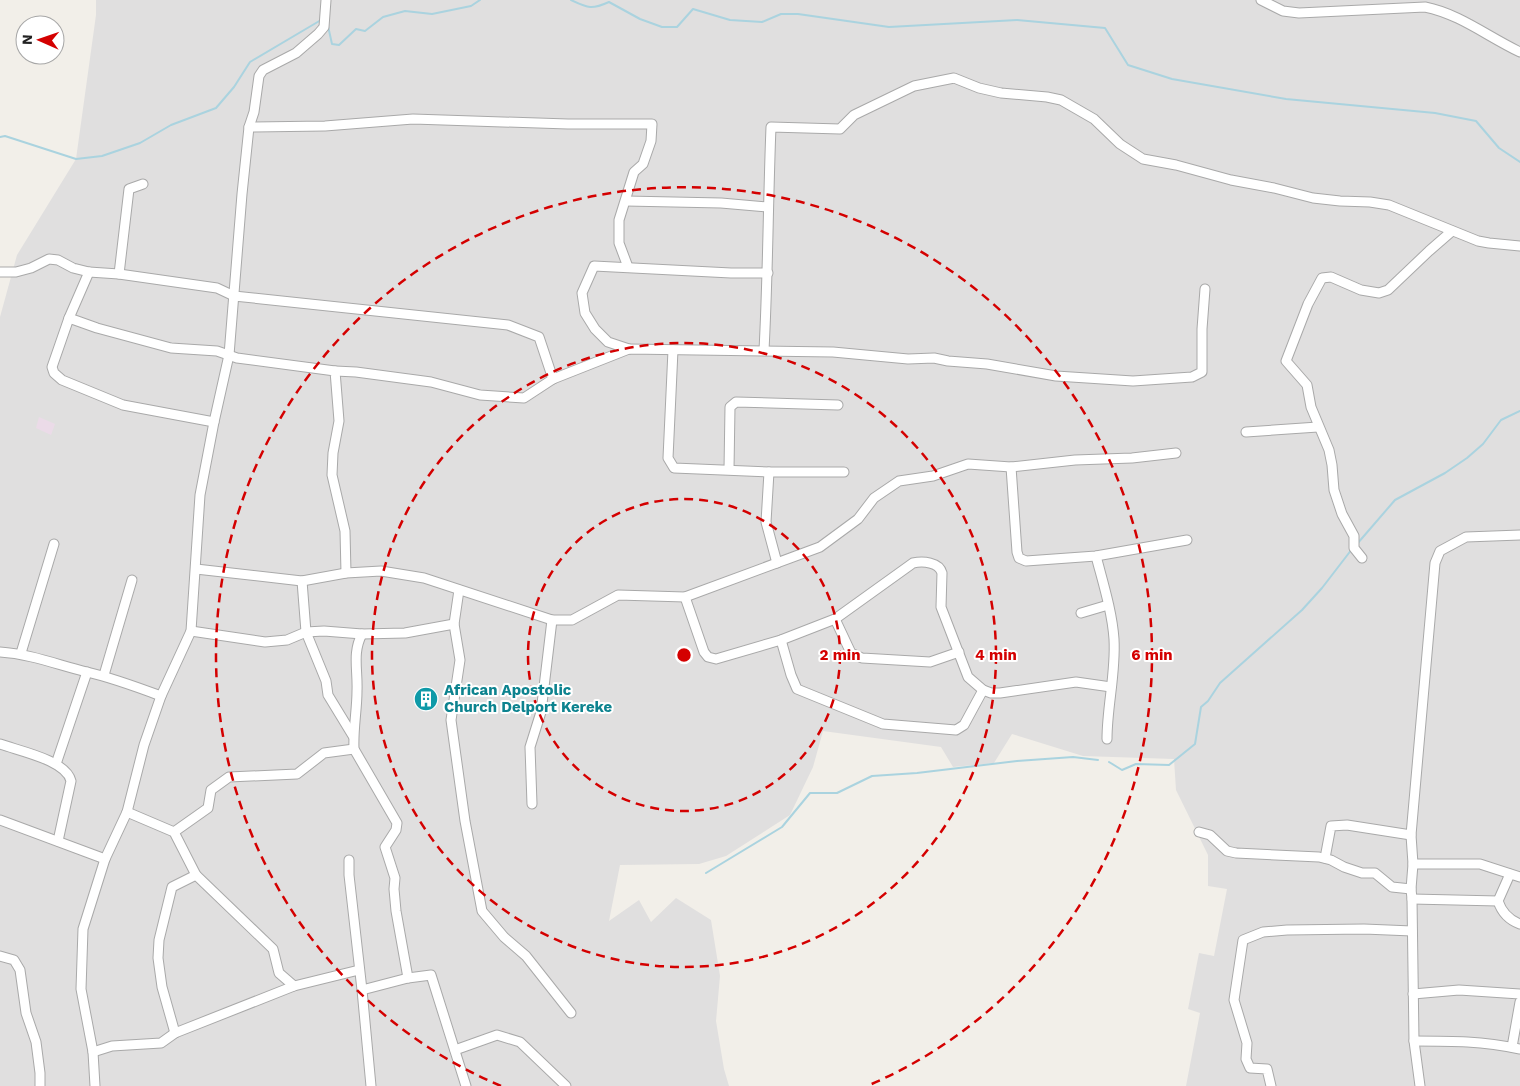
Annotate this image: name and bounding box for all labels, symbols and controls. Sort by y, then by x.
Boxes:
north arrow [15,15,65,65]
text: N [19,34,35,45]
centre of rings [675,646,693,664]
text: 2 min [819,646,861,664]
text: 4 min [975,646,1017,664]
text: 6 min [1131,646,1173,664]
place label: African Apostolic Church Delport Kereke [444,681,613,716]
building icon: African Apostolic Church Delport Kereke [413,686,439,712]

